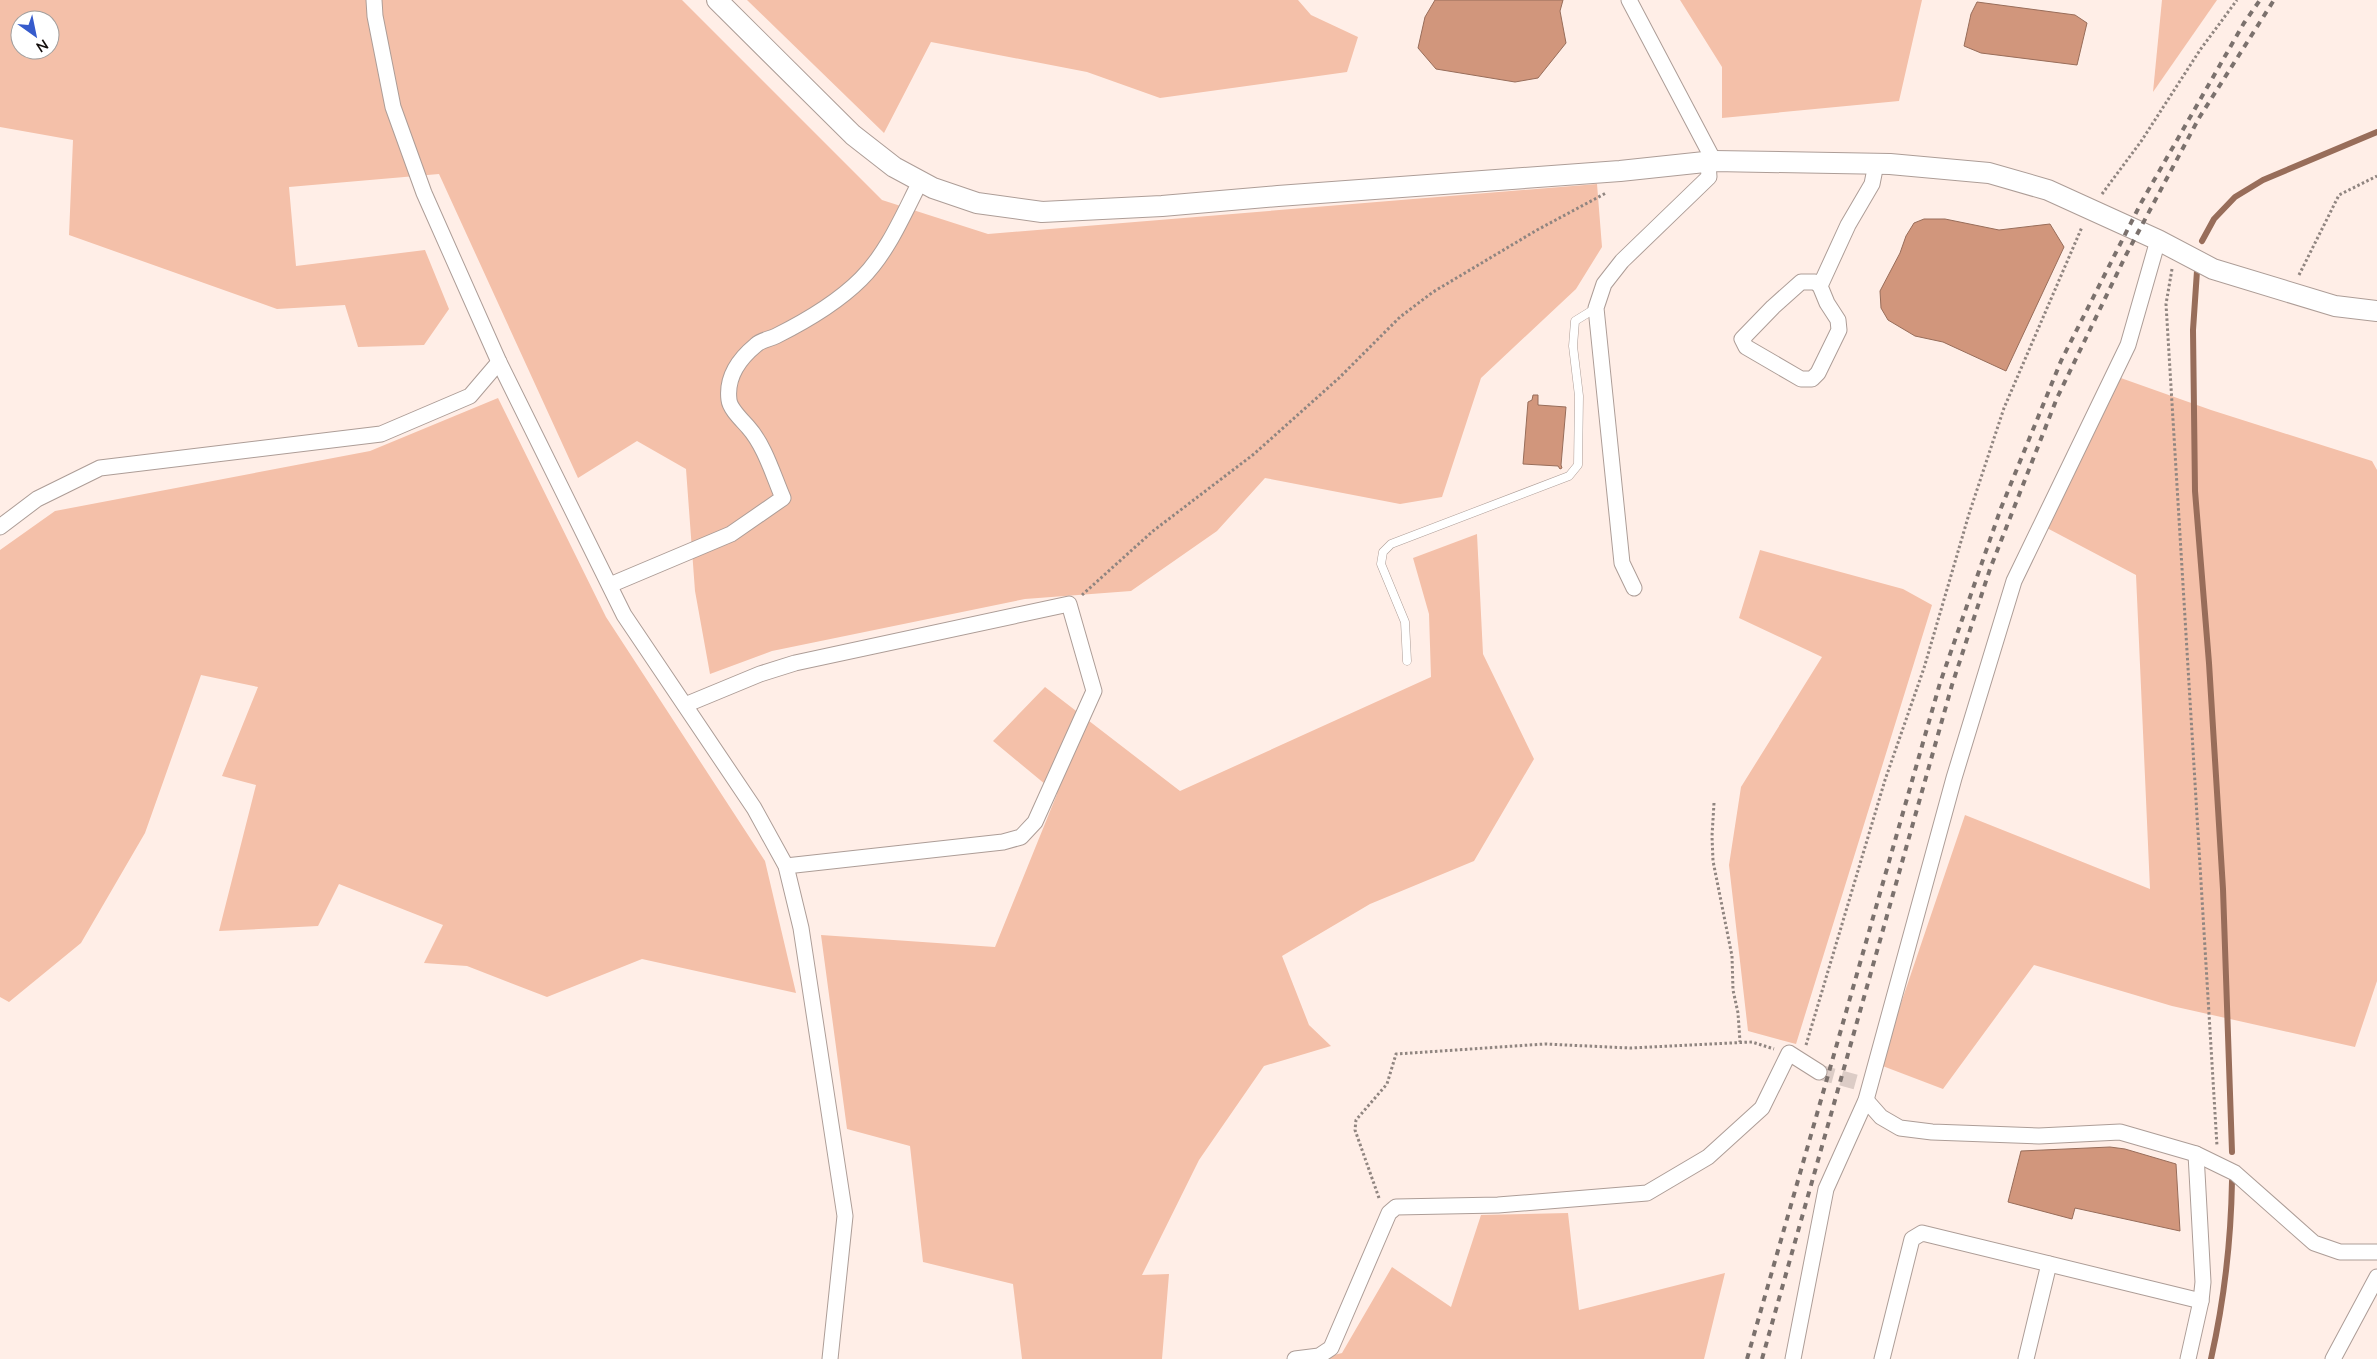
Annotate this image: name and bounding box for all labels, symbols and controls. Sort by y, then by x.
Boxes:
north arrow [10,10,60,60]
text: N [33,36,52,56]

